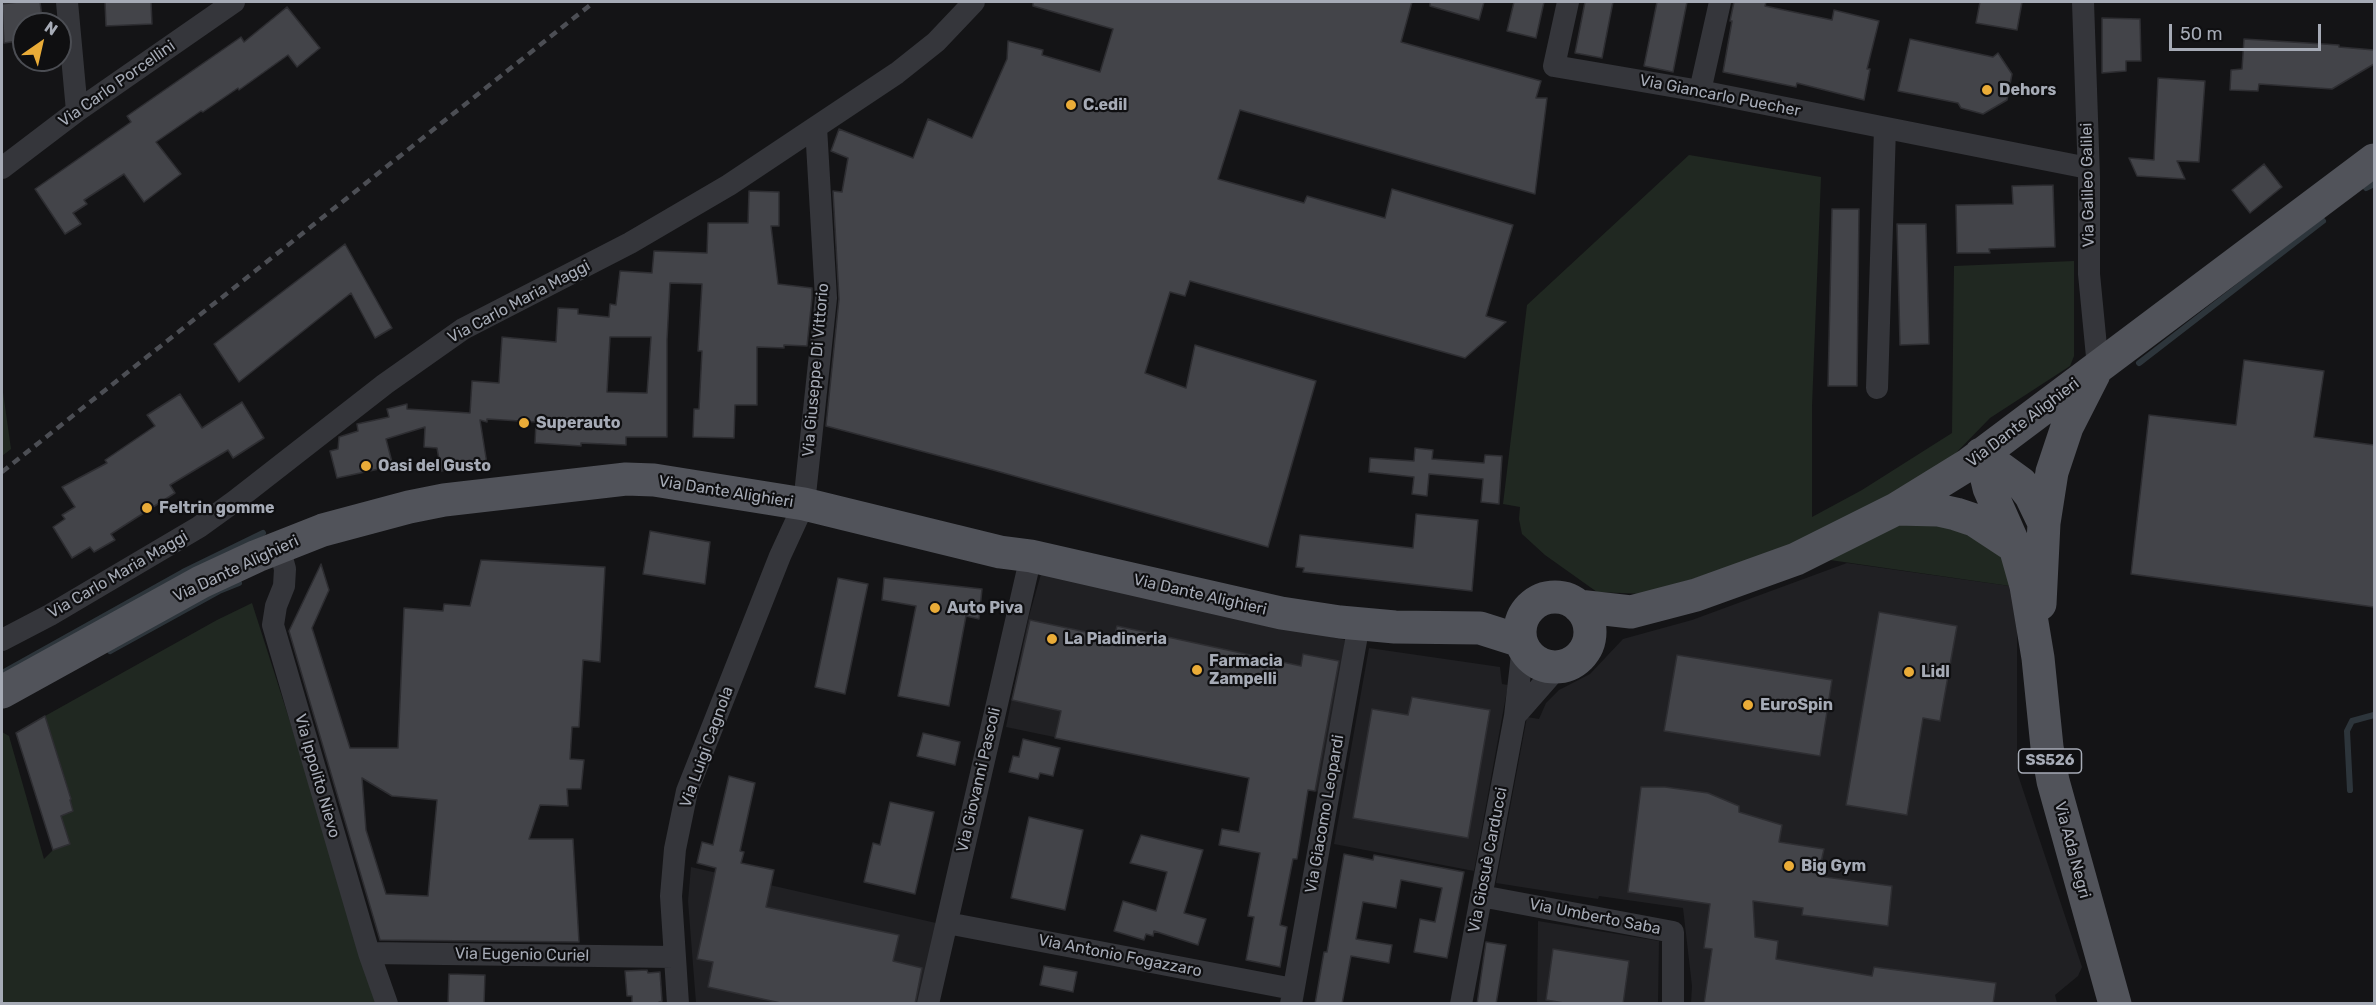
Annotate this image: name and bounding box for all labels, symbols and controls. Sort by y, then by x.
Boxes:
north arrow [12,12,72,72]
scale bar [2172,12,2324,50]
text: N [41,17,61,39]
text: 50 m [2180,23,2223,45]
street label: Via Carlo Porcellini [55,37,179,131]
street label: Via Giancarlo Puecher [1638,71,1802,121]
place label: Dehors [1999,80,2056,100]
marker: Dehors [1980,83,1994,97]
place label: C.edil [1083,95,1127,115]
marker: C.edil [1064,98,1078,112]
street label: Via Galileo Galilei [2077,122,2099,248]
street label: Via Carlo Maria Maggi [445,256,593,348]
street label: Via Giuseppe Di Vittorio [799,282,833,458]
street label: Via Dante Alighieri [1963,374,2083,472]
place label: Superauto [536,413,621,433]
marker: Superauto [517,416,531,430]
place label: Oasi del Gusto [378,456,491,476]
marker: Oasi del Gusto [359,459,373,473]
street label: Via Dante Alighieri [657,472,795,512]
place label: Feltrin gomme [159,498,275,518]
marker: Feltrin gomme [140,501,154,515]
street label: Via Carlo Maria Maggi [45,527,191,623]
street label: Via Dante Alighieri [170,532,302,606]
street label: Via Dante Alighieri [1131,570,1269,620]
place label: Auto Piva [947,598,1023,618]
marker: Auto Piva [928,601,942,615]
place label: La Piadineria [1064,629,1167,649]
marker: La Piadineria [1045,632,1059,646]
place label: Farmacia Zampelli [1209,651,1283,689]
place label: Lidl [1921,662,1950,682]
marker: Farmacia Zampelli [1190,663,1204,677]
marker: Lidl [1902,665,1916,679]
street label: Via Luigi Cagnola [676,684,738,810]
place label: EuroSpin [1760,695,1833,715]
marker: EuroSpin [1741,698,1755,712]
street label: Via Giovanni Pascoli [953,706,1005,854]
street label: Via Ippolito Nievo [290,712,344,840]
street label: Via Giacomo Leopardi [1302,733,1348,895]
road number: SS526 [2018,749,2082,773]
street label: Via Giosuè Carducci [1464,786,1512,934]
street label: Via Ada Negri [2050,799,2094,901]
place label: Big Gym [1801,856,1866,876]
marker: Big Gym [1782,859,1796,873]
street label: Via Umberto Saba [1528,895,1662,939]
street label: Via Antonio Fogazzaro [1036,931,1204,981]
street label: Via Eugenio Curiel [455,944,589,966]

